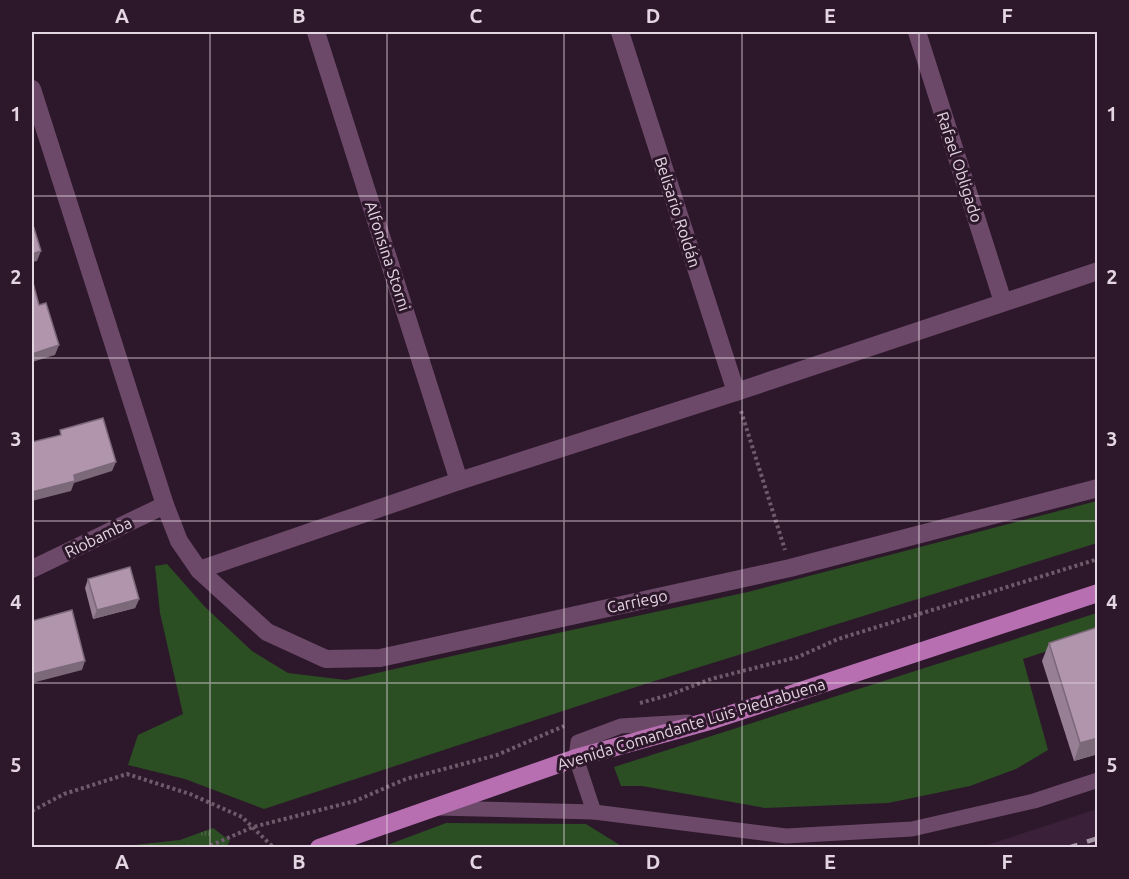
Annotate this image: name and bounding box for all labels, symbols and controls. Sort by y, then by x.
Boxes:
text: A [115,4,129,27]
text: B [292,4,306,27]
text: C [470,4,483,27]
text: D [646,4,660,27]
text: E [824,4,836,27]
text: F [1001,4,1013,27]
text: 1 [10,102,22,125]
text: 1 [1106,102,1118,125]
street label: Rafael Obligado [934,109,986,225]
street label: Belisario Roldán [652,154,704,270]
street label: Alfonsina Storni [362,199,414,313]
text: 2 [10,265,22,288]
text: 2 [1106,265,1118,288]
text: 3 [10,427,22,450]
text: 3 [1106,427,1118,450]
street label: Riobamba [62,513,134,561]
street label: Carriego [605,586,669,616]
text: 4 [10,590,22,613]
text: 4 [1106,590,1118,613]
street label: Avenida Comandante Luis Piedrabuena [555,675,827,773]
text: 5 [10,753,22,776]
text: 5 [1106,753,1118,776]
text: A [115,850,129,873]
text: B [292,850,306,873]
text: C [470,850,483,873]
text: D [646,850,660,873]
text: E [824,850,836,873]
text: F [1001,850,1013,873]

